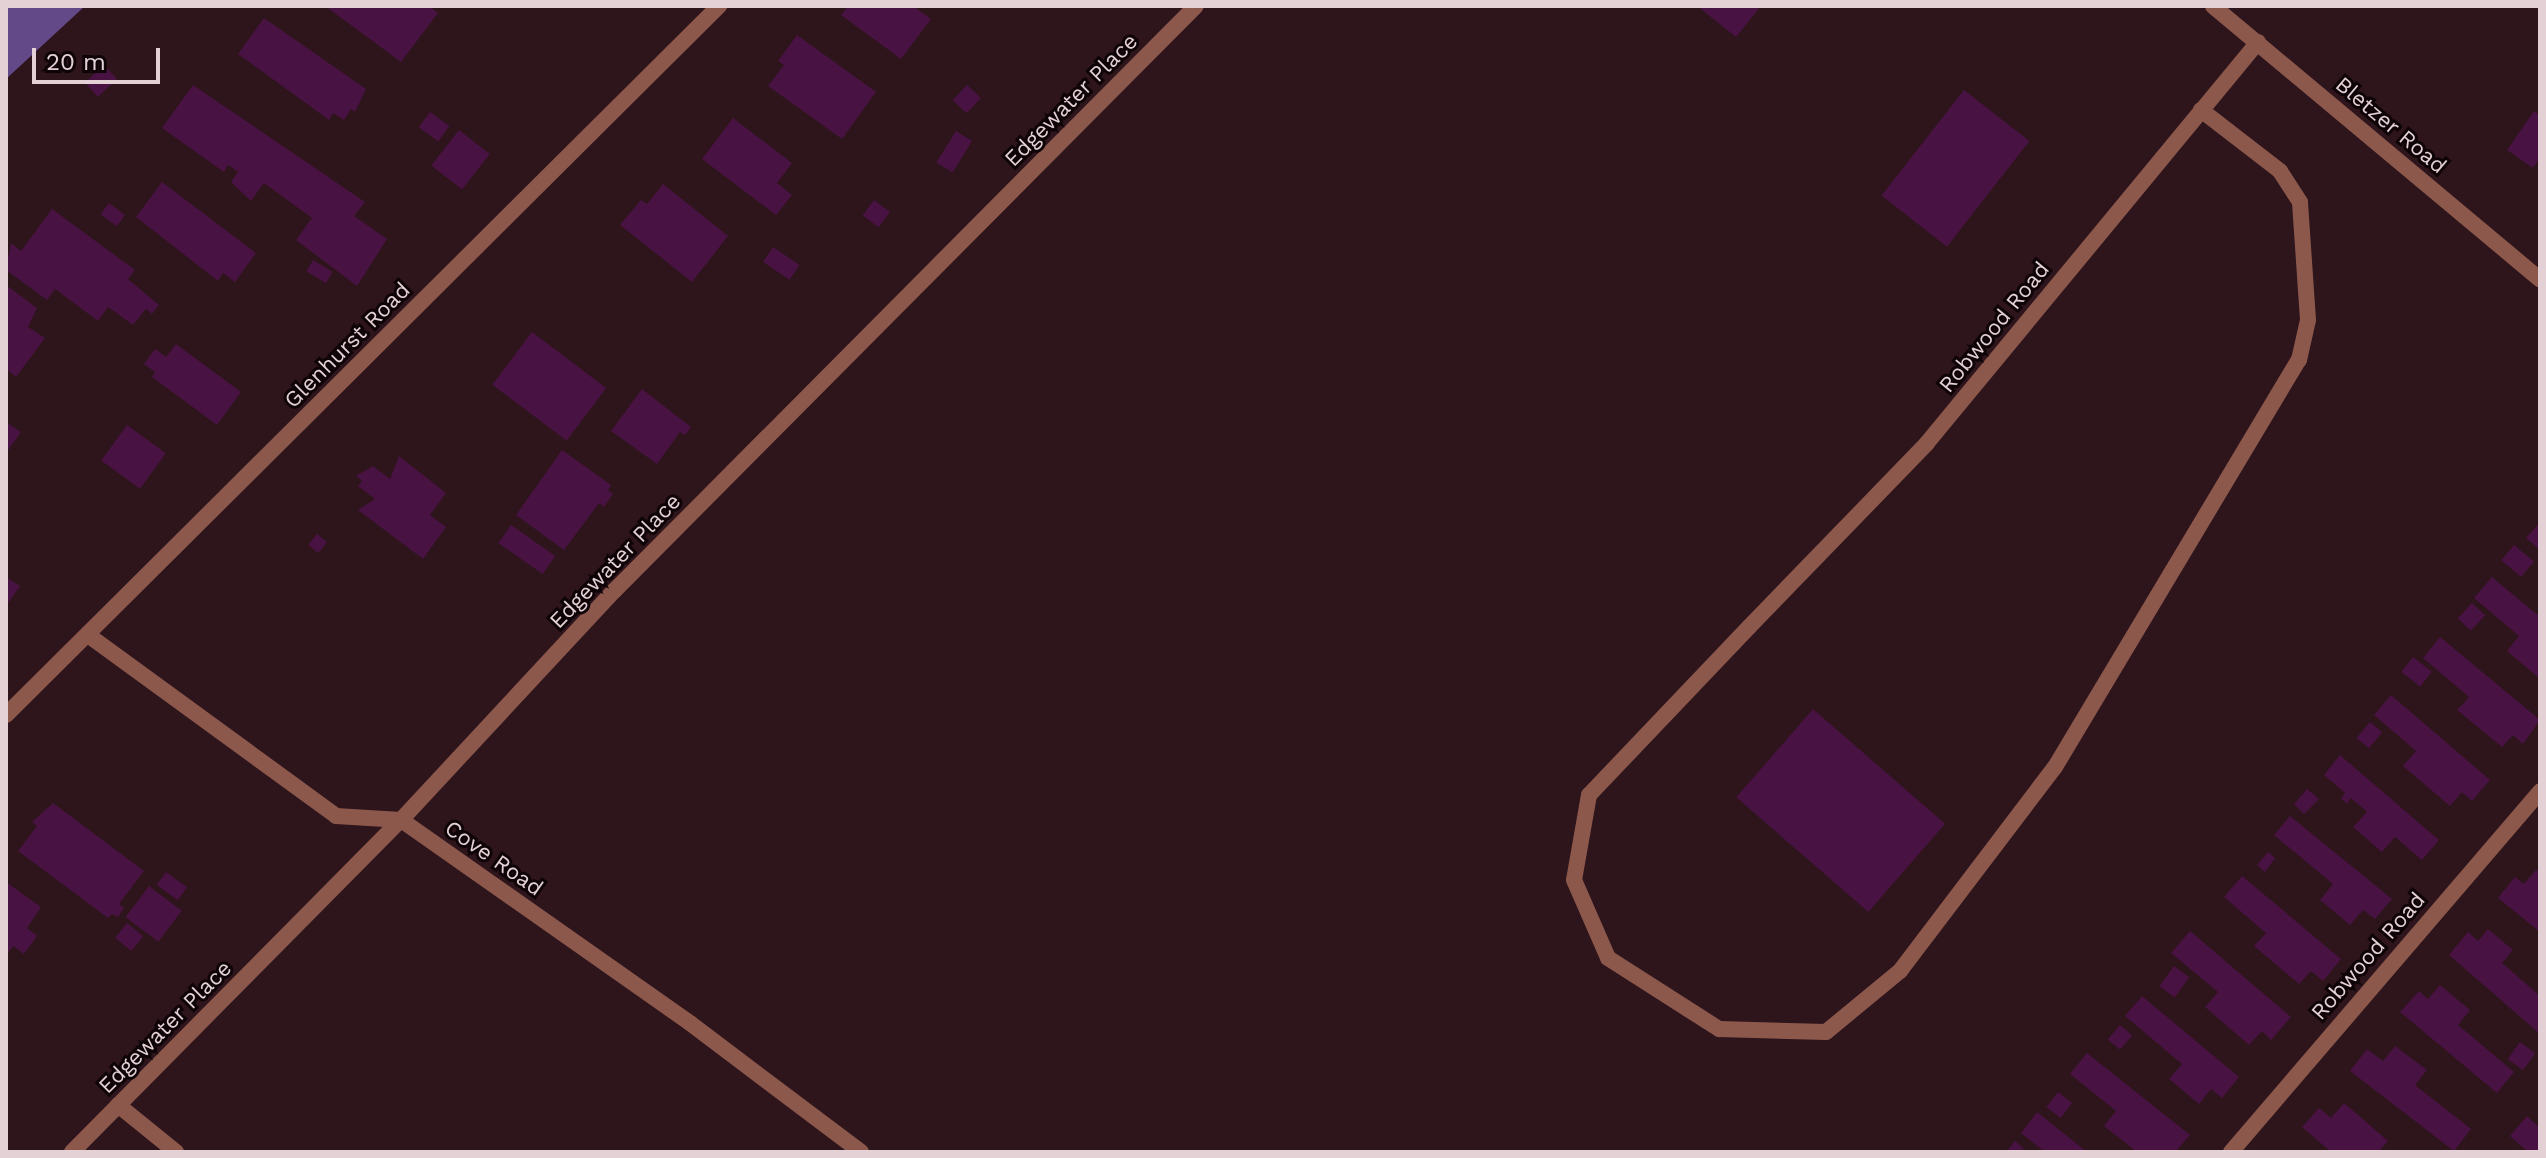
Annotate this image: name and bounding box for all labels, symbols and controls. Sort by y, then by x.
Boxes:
street label: Edgewater Place [999,28,1143,172]
scale bar [36,32,164,82]
text: 20 m [46,48,106,76]
street label: Bletzer Road [2330,71,2452,179]
street label: Robwood Road [1933,256,2055,398]
street label: Glenhurst Road [279,277,415,413]
street label: Edgewater Place [544,488,686,634]
street label: Cove Road [440,815,548,901]
street label: Robwood Road [2305,887,2431,1025]
street label: Edgewater Place [93,955,237,1099]

